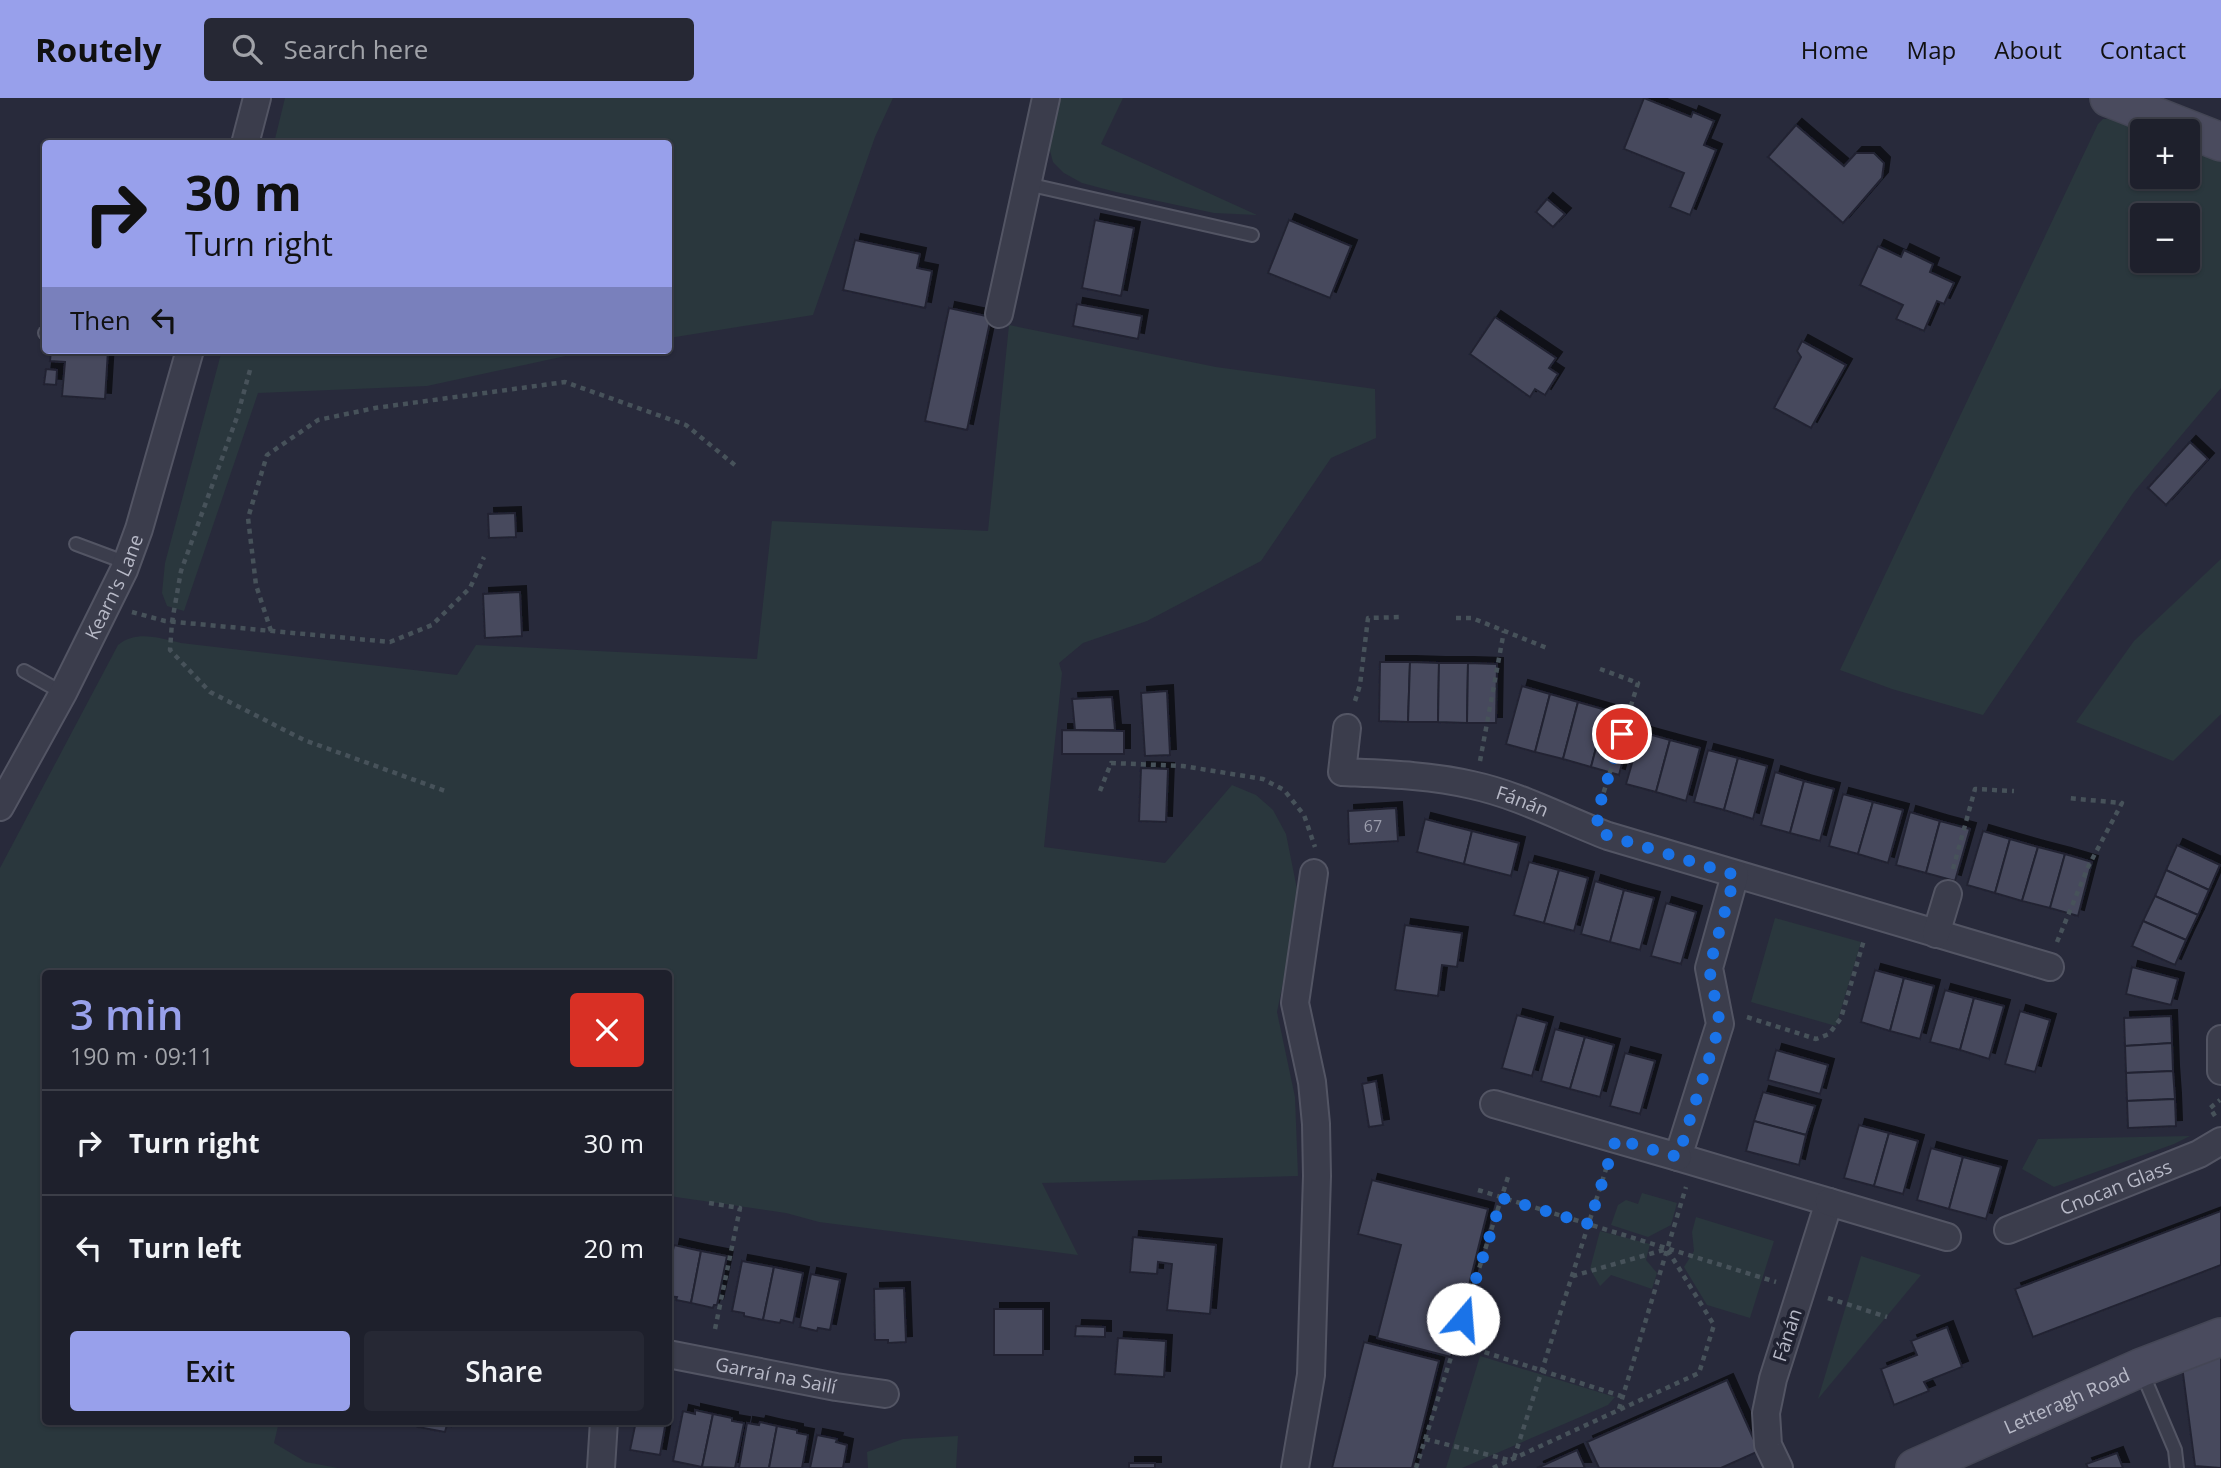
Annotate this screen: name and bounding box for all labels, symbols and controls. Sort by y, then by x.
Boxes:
search box [204,18,694,81]
text: Routely [35,27,162,72]
icon: search [228,30,266,68]
text: Search here [284,31,428,67]
text: Home [1801,33,1869,66]
text: Map [1907,33,1956,66]
text: About [1994,33,2062,66]
text: Contact [2100,33,2186,66]
map controls [2130,119,2200,273]
button: + [2130,119,2200,189]
text: 30 m [185,159,302,225]
icon: right [70,168,161,259]
button: − [2130,203,2200,273]
text: Turn right [185,222,333,265]
icon: left [145,301,183,339]
text: Then [70,302,131,338]
street label: Kearn's Lane [79,531,149,644]
pin [1592,704,1652,764]
icon: arrive [1603,715,1641,753]
street label: Fánán [1493,779,1553,823]
house number: 67 [1364,815,1382,837]
text: 3 min [70,985,183,1042]
button: close [570,993,644,1067]
text: 190 m · 09:11 [70,1040,213,1072]
icon: right [70,1124,108,1162]
text: Turn right [129,1125,260,1161]
text: 30 m [583,1125,644,1161]
street label: Cnocan Glass [2056,1153,2176,1221]
icon: left [70,1229,108,1267]
text: Turn left [129,1230,241,1266]
text: 20 m [583,1230,644,1266]
position arrow [1426,1282,1500,1356]
street label: Fánán [1766,1305,1808,1365]
button: Exit [70,1331,350,1411]
button: Share [364,1331,644,1411]
street label: Garraí na Sailí [713,1351,840,1400]
street label: Letteragh Road [2000,1361,2134,1440]

